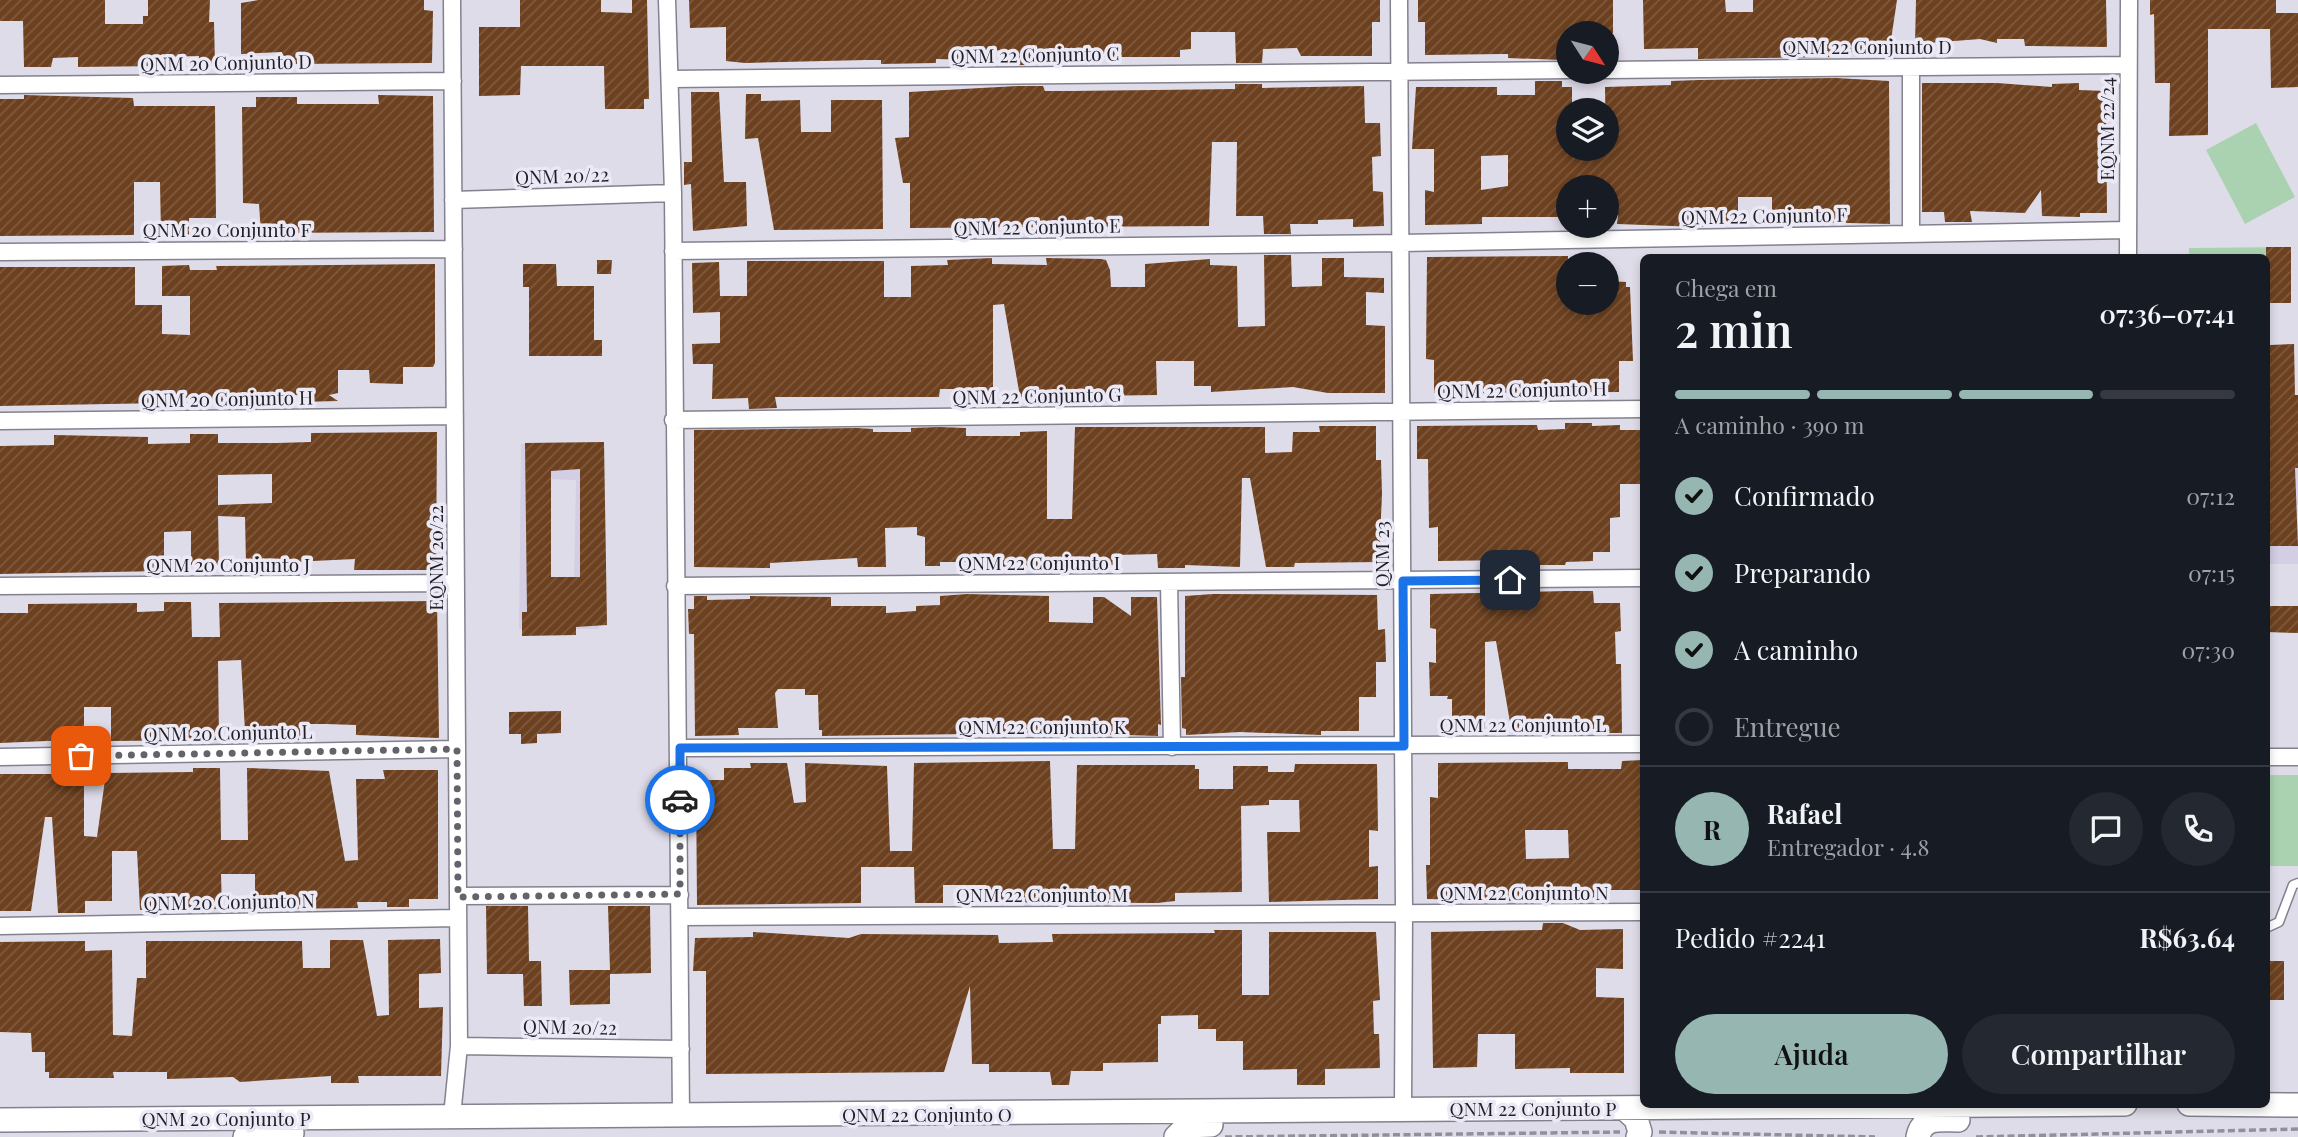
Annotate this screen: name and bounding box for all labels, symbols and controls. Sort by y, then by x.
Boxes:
north arrow [1556,21,1619,84]
map controls [1556,21,1619,315]
street label: QNM 22 Conjunto D [1782,33,1952,59]
street label: QNM 22 Conjunto C [950,40,1120,68]
street label: QNM 20 Conjunto D [140,48,312,76]
street label: EQNM 22/24 [2093,77,2119,181]
button: layers [1556,98,1619,161]
street label: QNM 20/22 [515,160,609,190]
button: + [1556,175,1619,238]
street label: QNM 22 Conjunto F [1681,201,1848,229]
street label: QNM 22 Conjunto E [953,212,1121,240]
street label: QNM 20 Conjunto F [143,216,312,242]
button: − [1556,252,1619,315]
text: Chega em [1675,272,1777,303]
text: 07:36–07:41 [2100,296,2235,331]
text: 2 min [1675,298,1793,360]
street label: QNM 22 Conjunto H [1437,375,1607,403]
street label: QNM 22 Conjunto G [952,381,1122,409]
street label: QNM 20 Conjunto H [141,383,313,413]
text: A caminho · 390 m [1675,409,1864,440]
icon: check [1675,477,1713,515]
text: Confirmado [1734,478,1875,513]
text: 07:12 [2186,480,2235,511]
street label: EQNM 20/22 [422,505,448,611]
street label: QNM 23 [1368,521,1394,587]
street label: QNM 22 Conjunto I [958,549,1120,575]
pin [1480,550,1540,610]
street label: QNM 20 Conjunto J [146,551,310,577]
icon: check [1675,554,1713,592]
text: Preparando [1734,555,1871,590]
text: 07:15 [2188,557,2235,588]
icon: home [1491,561,1529,599]
icon: check [1675,631,1713,669]
text: A caminho [1734,632,1858,667]
text: 07:30 [2182,634,2235,665]
text: Entregue [1734,709,1841,744]
street label: QNM 22 Conjunto L [1440,711,1606,737]
street label: QNM 22 Conjunto K [958,713,1127,739]
street label: QNM 20 Conjunto L [143,718,313,746]
pin [51,726,111,786]
icon: bag [62,737,100,775]
courier [645,765,715,835]
icon: car [661,781,699,819]
button: chat [2069,792,2143,866]
button: phone [2161,792,2235,866]
text: Rafael [1767,796,1842,831]
text: R [1703,812,1721,847]
text: Entregador · 4.8 [1767,831,1930,862]
street label: QNM 22 Conjunto N [1439,879,1609,905]
street label: QNM 22 Conjunto M [956,881,1128,907]
street label: QNM 20 Conjunto N [143,887,315,915]
text: Pedido #2241 [1675,920,1826,955]
text: R$63.64 [2139,920,2235,955]
street label: QNM 20/22 [523,1012,617,1040]
button: Ajuda [1675,1014,1948,1094]
button: Compartilhar [1962,1014,2235,1094]
street label: QNM 22 Conjunto P [1450,1095,1616,1121]
street label: QNM 22 Conjunto O [842,1101,1012,1127]
street label: QNM 20 Conjunto P [141,1105,311,1131]

